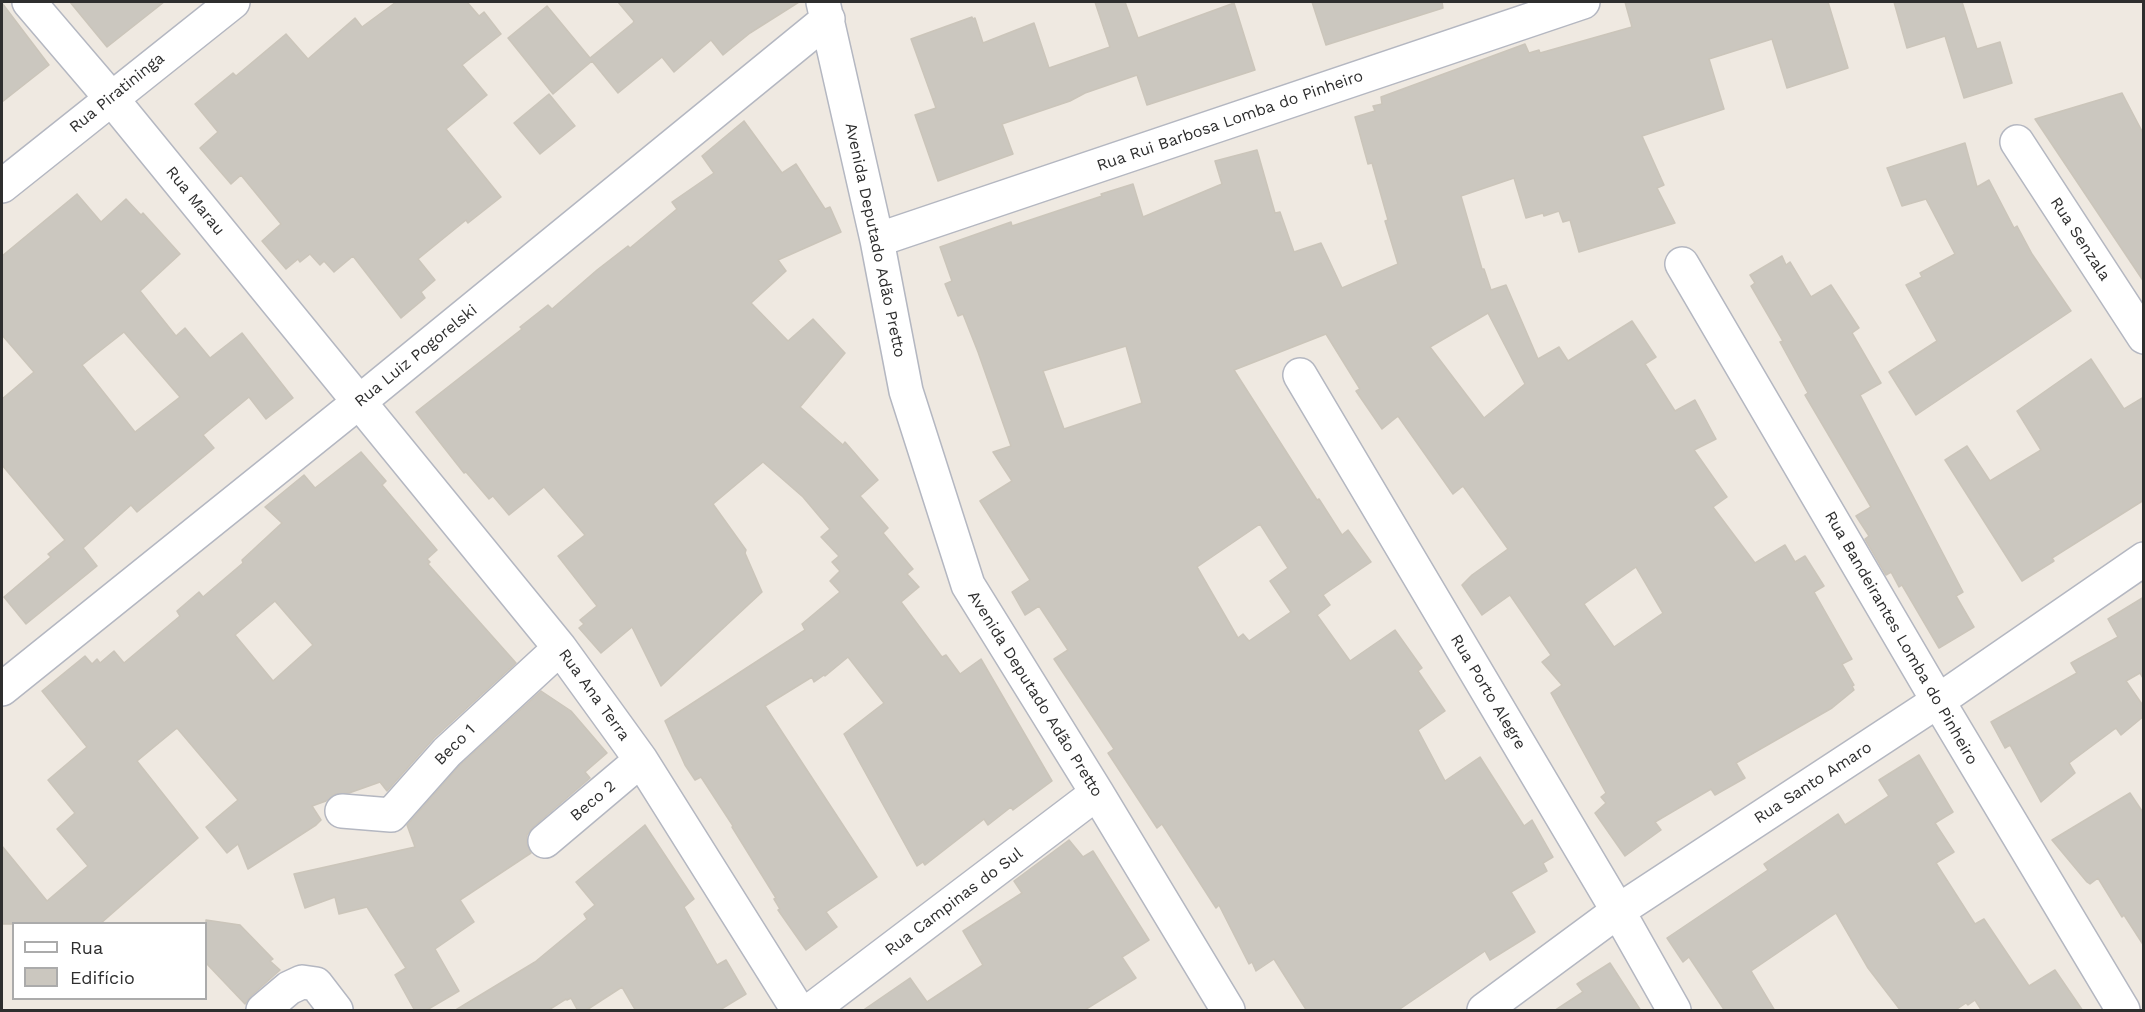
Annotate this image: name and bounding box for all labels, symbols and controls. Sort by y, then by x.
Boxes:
street label: Rua Piratininga [66,49,168,137]
street label: Rua Rui Barbosa Lomba do Pinheiro [1094,66,1366,176]
street label: Avenida Deputado Adão Pretto [841,121,909,359]
street label: Rua Marau [162,163,228,239]
street label: Rua Senzala [2046,194,2114,284]
street label: Rua Luiz Pogorelski [351,301,481,411]
street label: Rua Bandeirantes Lomba do Pinheiro [1820,508,1982,768]
street label: Avenida Deputado Adão Pretto [963,587,1107,801]
street label: Rua Porto Alegre [1446,631,1530,753]
street label: Rua Ana Terra [554,645,634,745]
street label: Beco 1 [431,721,479,769]
street label: Rua Santo Amaro [1751,738,1875,828]
street label: Beco 2 [567,777,619,825]
street label: Rua Campinas do Sul [881,844,1027,960]
legend [12,922,207,1000]
text: Rua [70,937,103,958]
text: Edifício [70,967,135,988]

